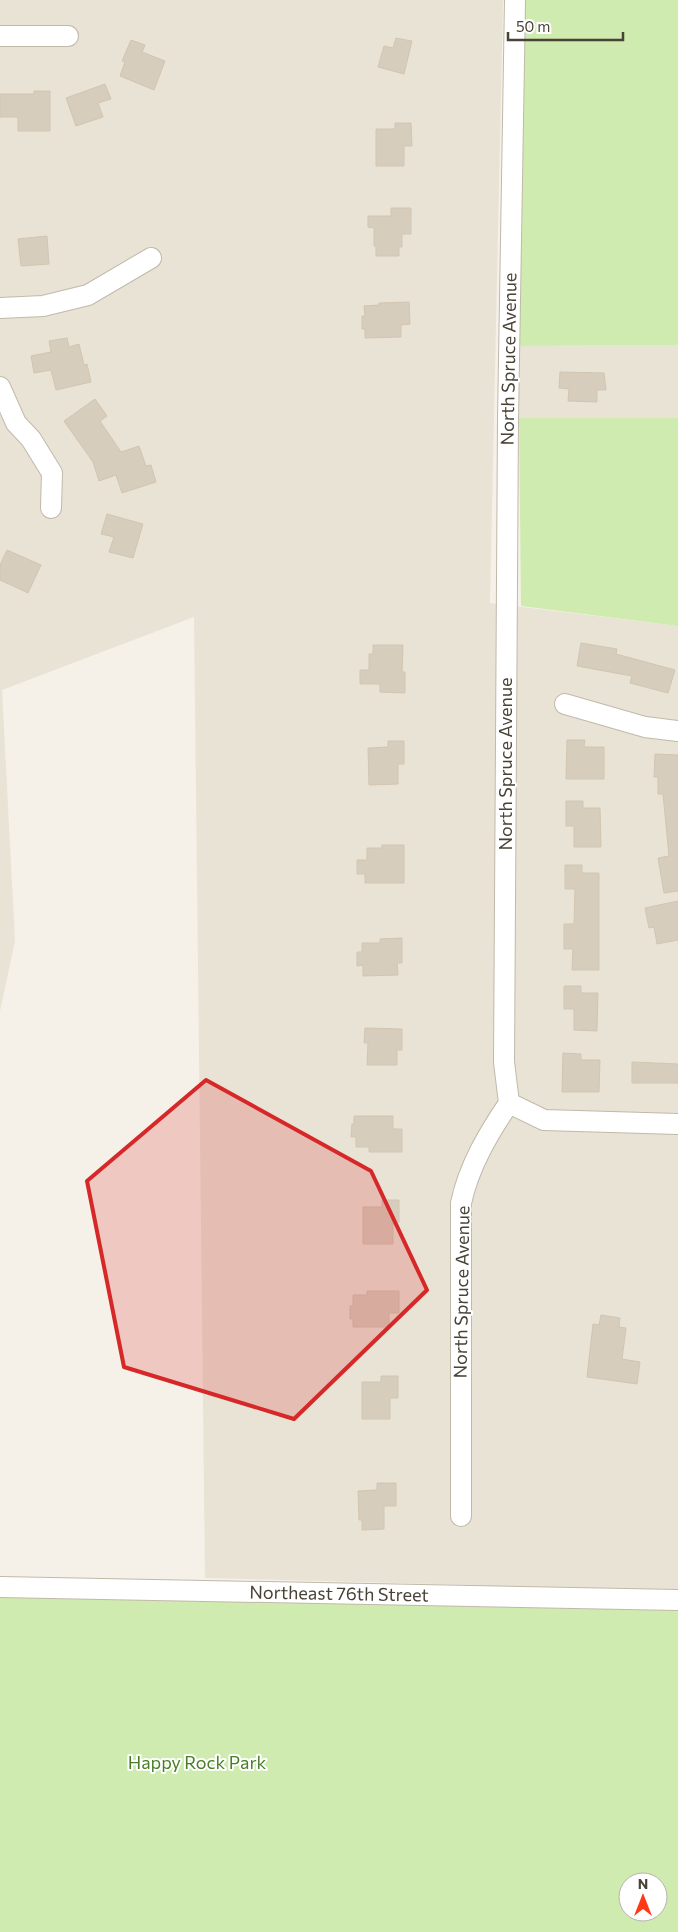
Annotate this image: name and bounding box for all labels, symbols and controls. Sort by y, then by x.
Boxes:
scale bar [508,10,623,42]
text: 50 m [516,17,550,35]
street label: North Spruce Avenue [495,272,521,446]
street label: North Spruce Avenue [494,678,516,850]
street label: North Spruce Avenue [448,1205,474,1379]
street label: Northeast 76th Street [249,1580,429,1606]
park label: Happy Rock Park [128,1751,267,1773]
north arrow [618,1872,668,1922]
text: N [638,1875,648,1892]

